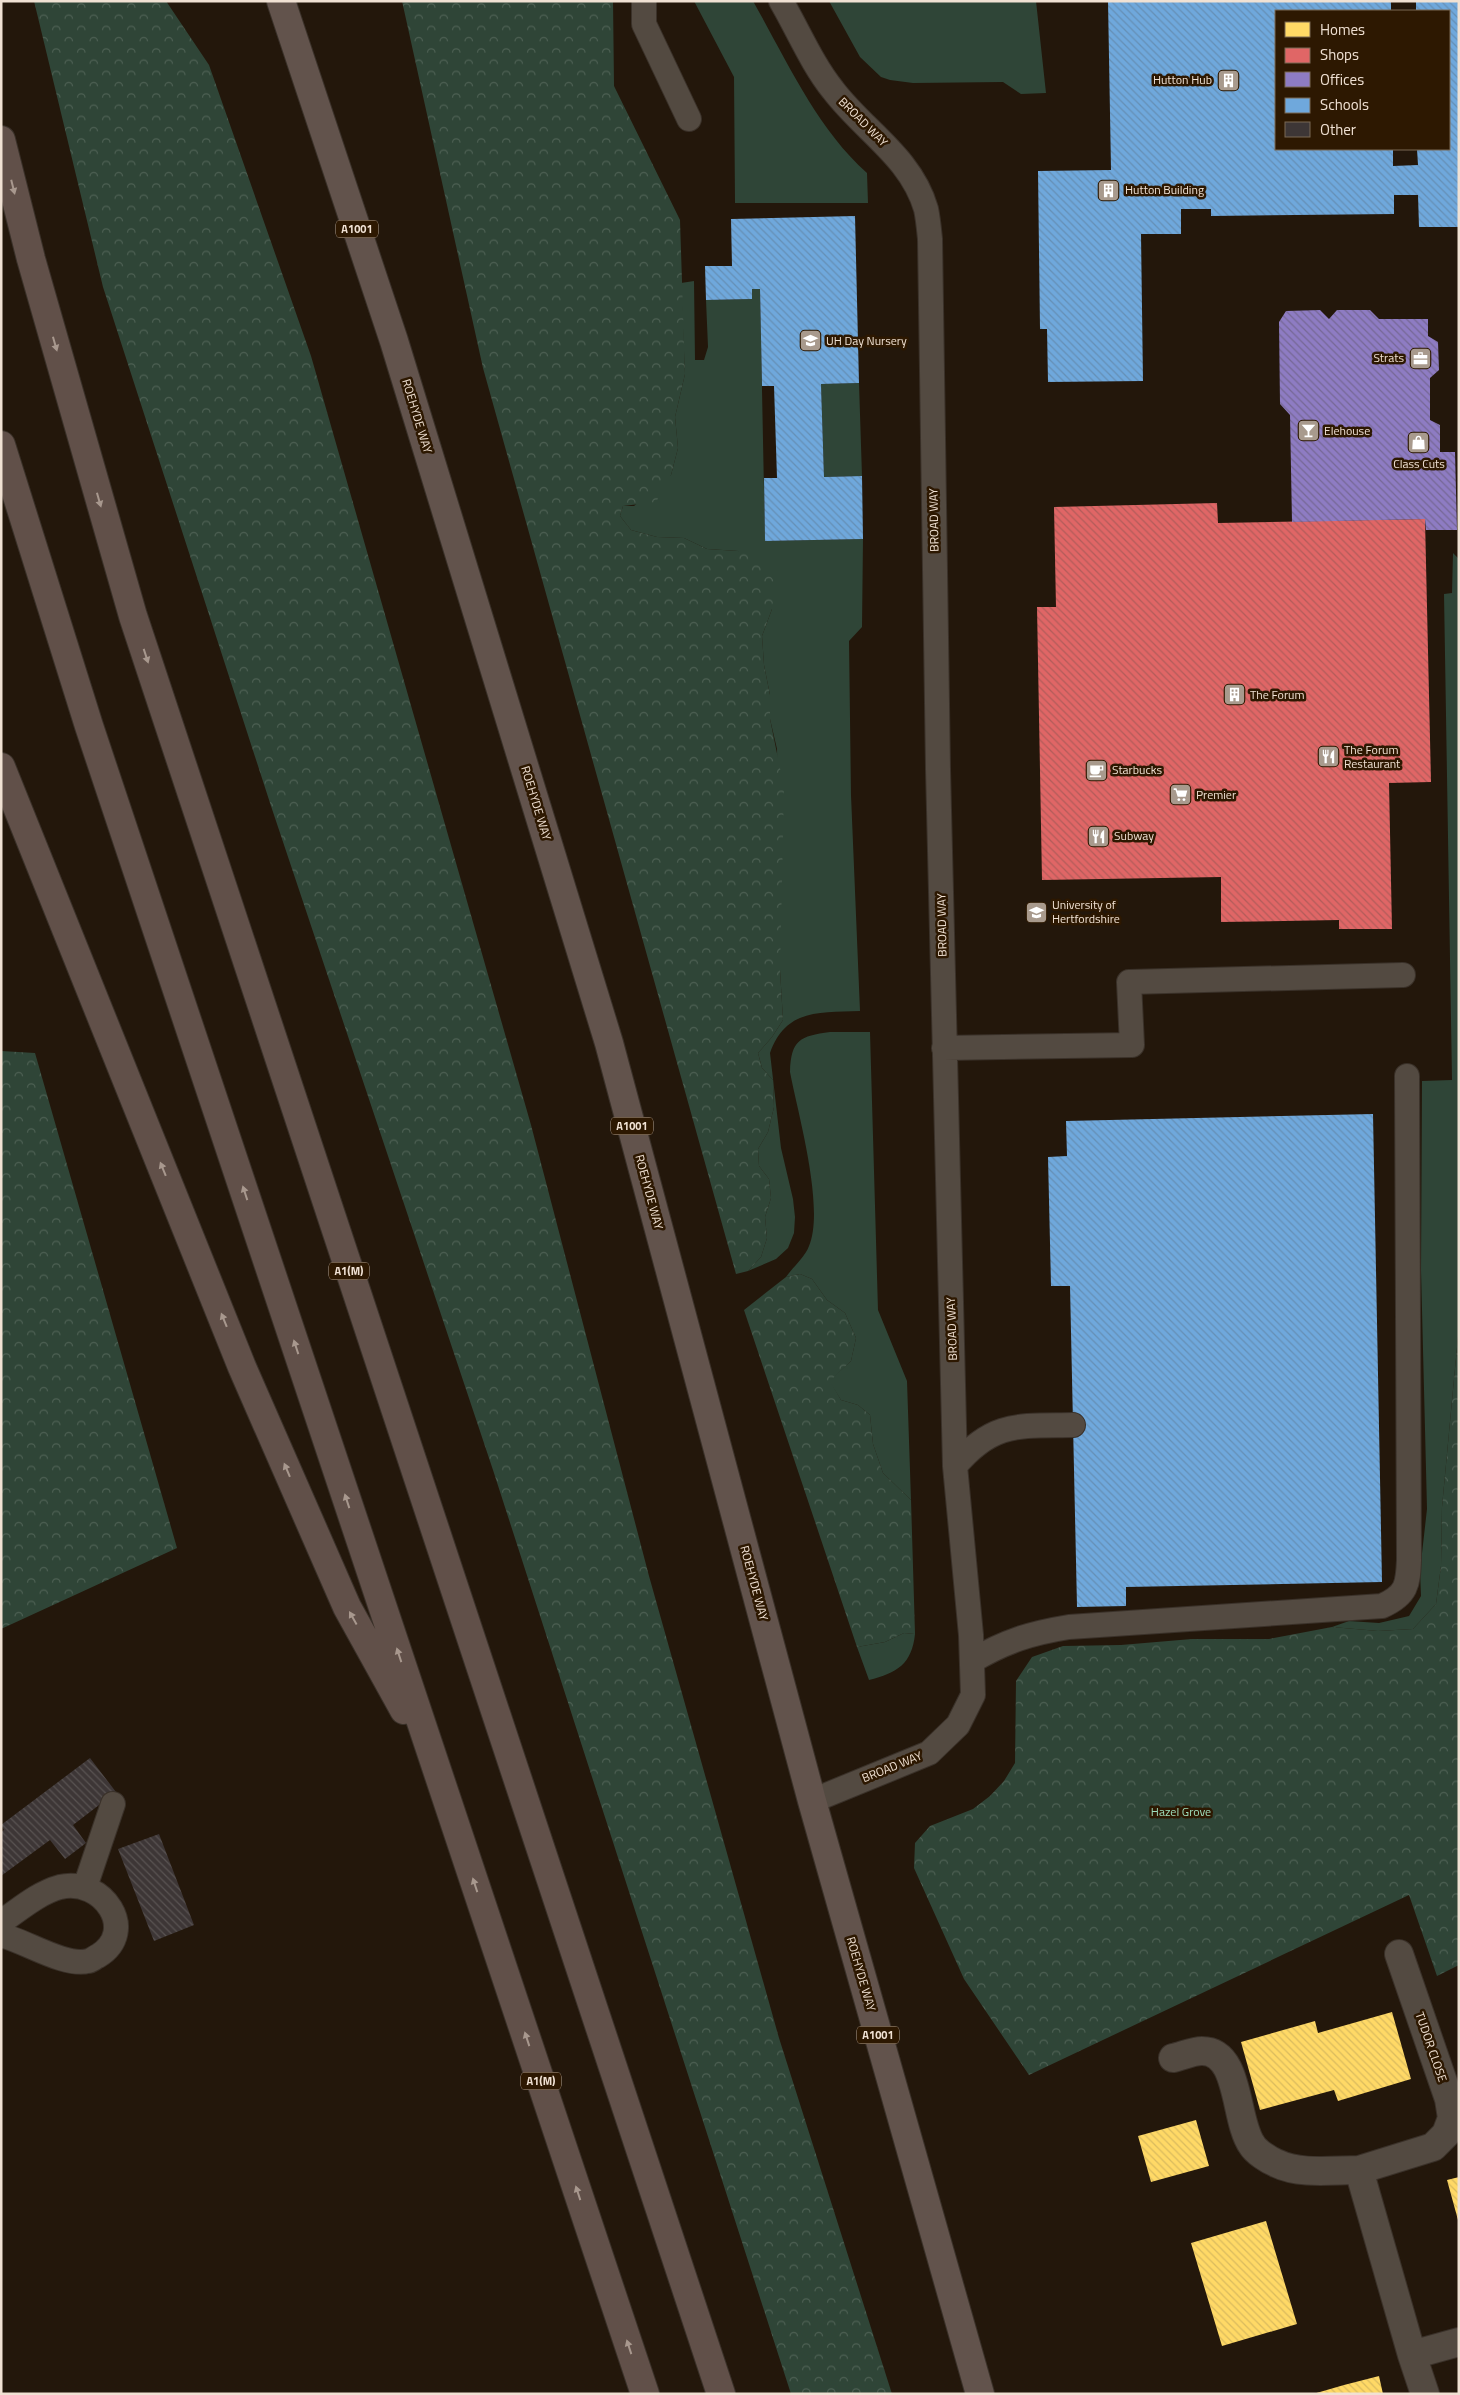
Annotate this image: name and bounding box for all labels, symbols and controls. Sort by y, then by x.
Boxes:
legend [1275,10,1450,150]
text: Homes [1320,18,1365,41]
text: Shops [1320,43,1359,66]
building icon: Hutton Hub [1216,68,1240,92]
text: Offices [1320,68,1364,91]
place label: Hutton Hub [1153,70,1212,89]
street label: BROAD WAY [834,92,893,151]
text: Schools [1320,93,1369,116]
text: Other [1320,118,1356,141]
building icon: Hutton Building [1097,178,1121,202]
one-way arrow [9,180,17,195]
place label: Hutton Building [1125,180,1204,199]
road number: A1001 [336,220,378,238]
school or university icon: UH Day Nursery [798,329,822,353]
place label: UH Day Nursery [826,331,907,350]
one-way arrow [51,337,59,352]
office icon: Strats [1408,346,1432,370]
place label: Strats [1373,348,1404,367]
street label: ROEHYDE WAY [397,376,438,456]
bar icon: Elehouse [1296,419,1320,443]
place label: Elehouse [1324,421,1370,440]
shop icon: Class Cuts [1407,431,1431,455]
place label: Class Cuts [1393,454,1445,473]
street label: BROAD WAY [923,488,944,552]
one-way arrow [96,493,104,508]
one-way arrow [142,649,150,664]
building icon: The Forum [1222,683,1246,707]
place label: The Forum [1250,685,1304,704]
place label: The Forum Restaurant [1344,740,1401,773]
restaurant icon: The Forum Restaurant [1316,745,1340,769]
cafe icon: Starbucks [1084,758,1108,782]
place label: Starbucks [1112,760,1162,779]
street label: ROEHYDE WAY [516,763,557,843]
supermarket icon: Premier [1168,783,1192,807]
place label: Premier [1196,785,1236,804]
restaurant icon: Subway [1086,824,1110,848]
place label: Subway [1114,826,1154,845]
street label: BROAD WAY [931,893,952,957]
place label: University of Hertfordshire [1052,895,1120,928]
school or university icon: University of Hertfordshire [1024,900,1048,924]
road number: A1001 [611,1118,653,1134]
street label: ROEHYDE WAY [630,1152,669,1232]
one-way arrow [159,1161,167,1176]
one-way arrow [240,1185,248,1200]
road number: A1(M) [329,1262,369,1280]
street label: BROAD WAY [941,1296,962,1361]
one-way arrow [219,1313,227,1327]
one-way arrow [292,1339,299,1354]
one-way arrow [282,1463,290,1477]
one-way arrow [343,1493,351,1508]
street label: ROEHYDE WAY [735,1543,774,1623]
one-way arrow [349,1611,357,1626]
one-way arrow [395,1647,403,1662]
street label: BROAD WAY [859,1746,925,1787]
park label: Hazel Grove [1151,1802,1211,1821]
one-way arrow [471,1877,479,1892]
street label: ROEHYDE WAY [842,1934,881,2014]
street label: TUDOR CLOSE [1411,2009,1452,2085]
road number: A1001 [857,2026,899,2044]
one-way arrow [523,2031,531,2046]
road number: A1(M) [521,2072,561,2090]
one-way arrow [574,2186,581,2201]
one-way arrow [625,2340,633,2355]

